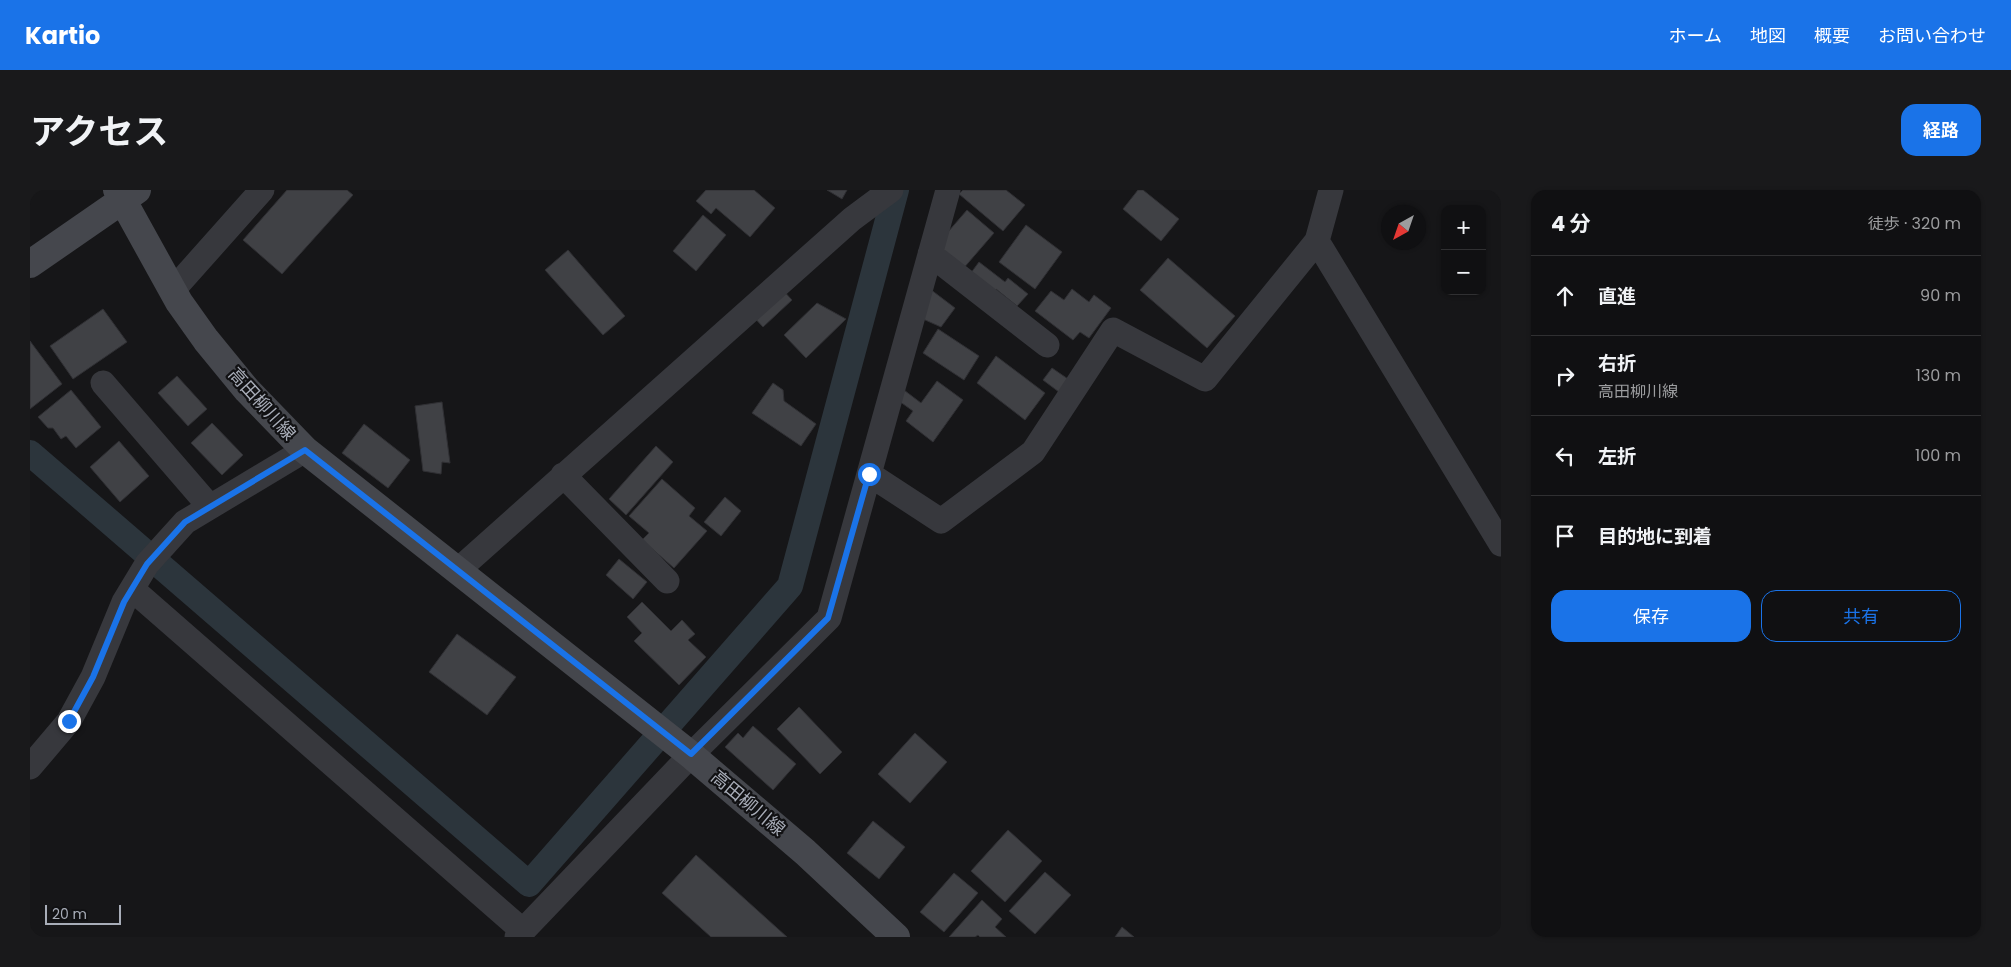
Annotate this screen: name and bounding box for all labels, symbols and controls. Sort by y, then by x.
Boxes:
text: Kartio [25,19,100,52]
text: ホーム [1669,23,1722,48]
text: 地図 [1750,23,1786,48]
text: 概要 [1814,23,1850,48]
text: お問い合わせ [1878,23,1986,48]
button: 経路 [1901,104,1981,156]
text: アクセス [30,107,168,156]
north arrow [1381,205,1426,250]
map controls [1441,205,1486,295]
button: + [1441,205,1486,250]
text: 4 分 [1551,209,1591,238]
text: 徒歩 · 320 m [1868,212,1961,235]
button: − [1441,250,1486,295]
icon: ahead [1551,282,1579,310]
text: 直進 [1598,283,1636,310]
text: 90 m [1920,284,1961,307]
text: 右折 [1598,350,1636,377]
street label: 高田柳川線 [223,362,302,445]
icon: right [1551,362,1579,390]
text: 130 m [1916,364,1961,387]
text: 高田柳川線 [1598,380,1678,403]
icon: left [1551,442,1579,470]
text: 左折 [1598,443,1636,470]
text: 100 m [1915,444,1961,467]
route start [858,463,881,486]
icon: arrive [1551,522,1579,550]
text: 目的地に到着 [1598,523,1712,550]
button: 保存 [1551,590,1751,642]
button: 共有 [1761,590,1961,642]
route end [58,710,81,733]
street label: 高田柳川線 [706,764,791,841]
scale bar [45,902,121,925]
text: 20 m [52,904,87,924]

